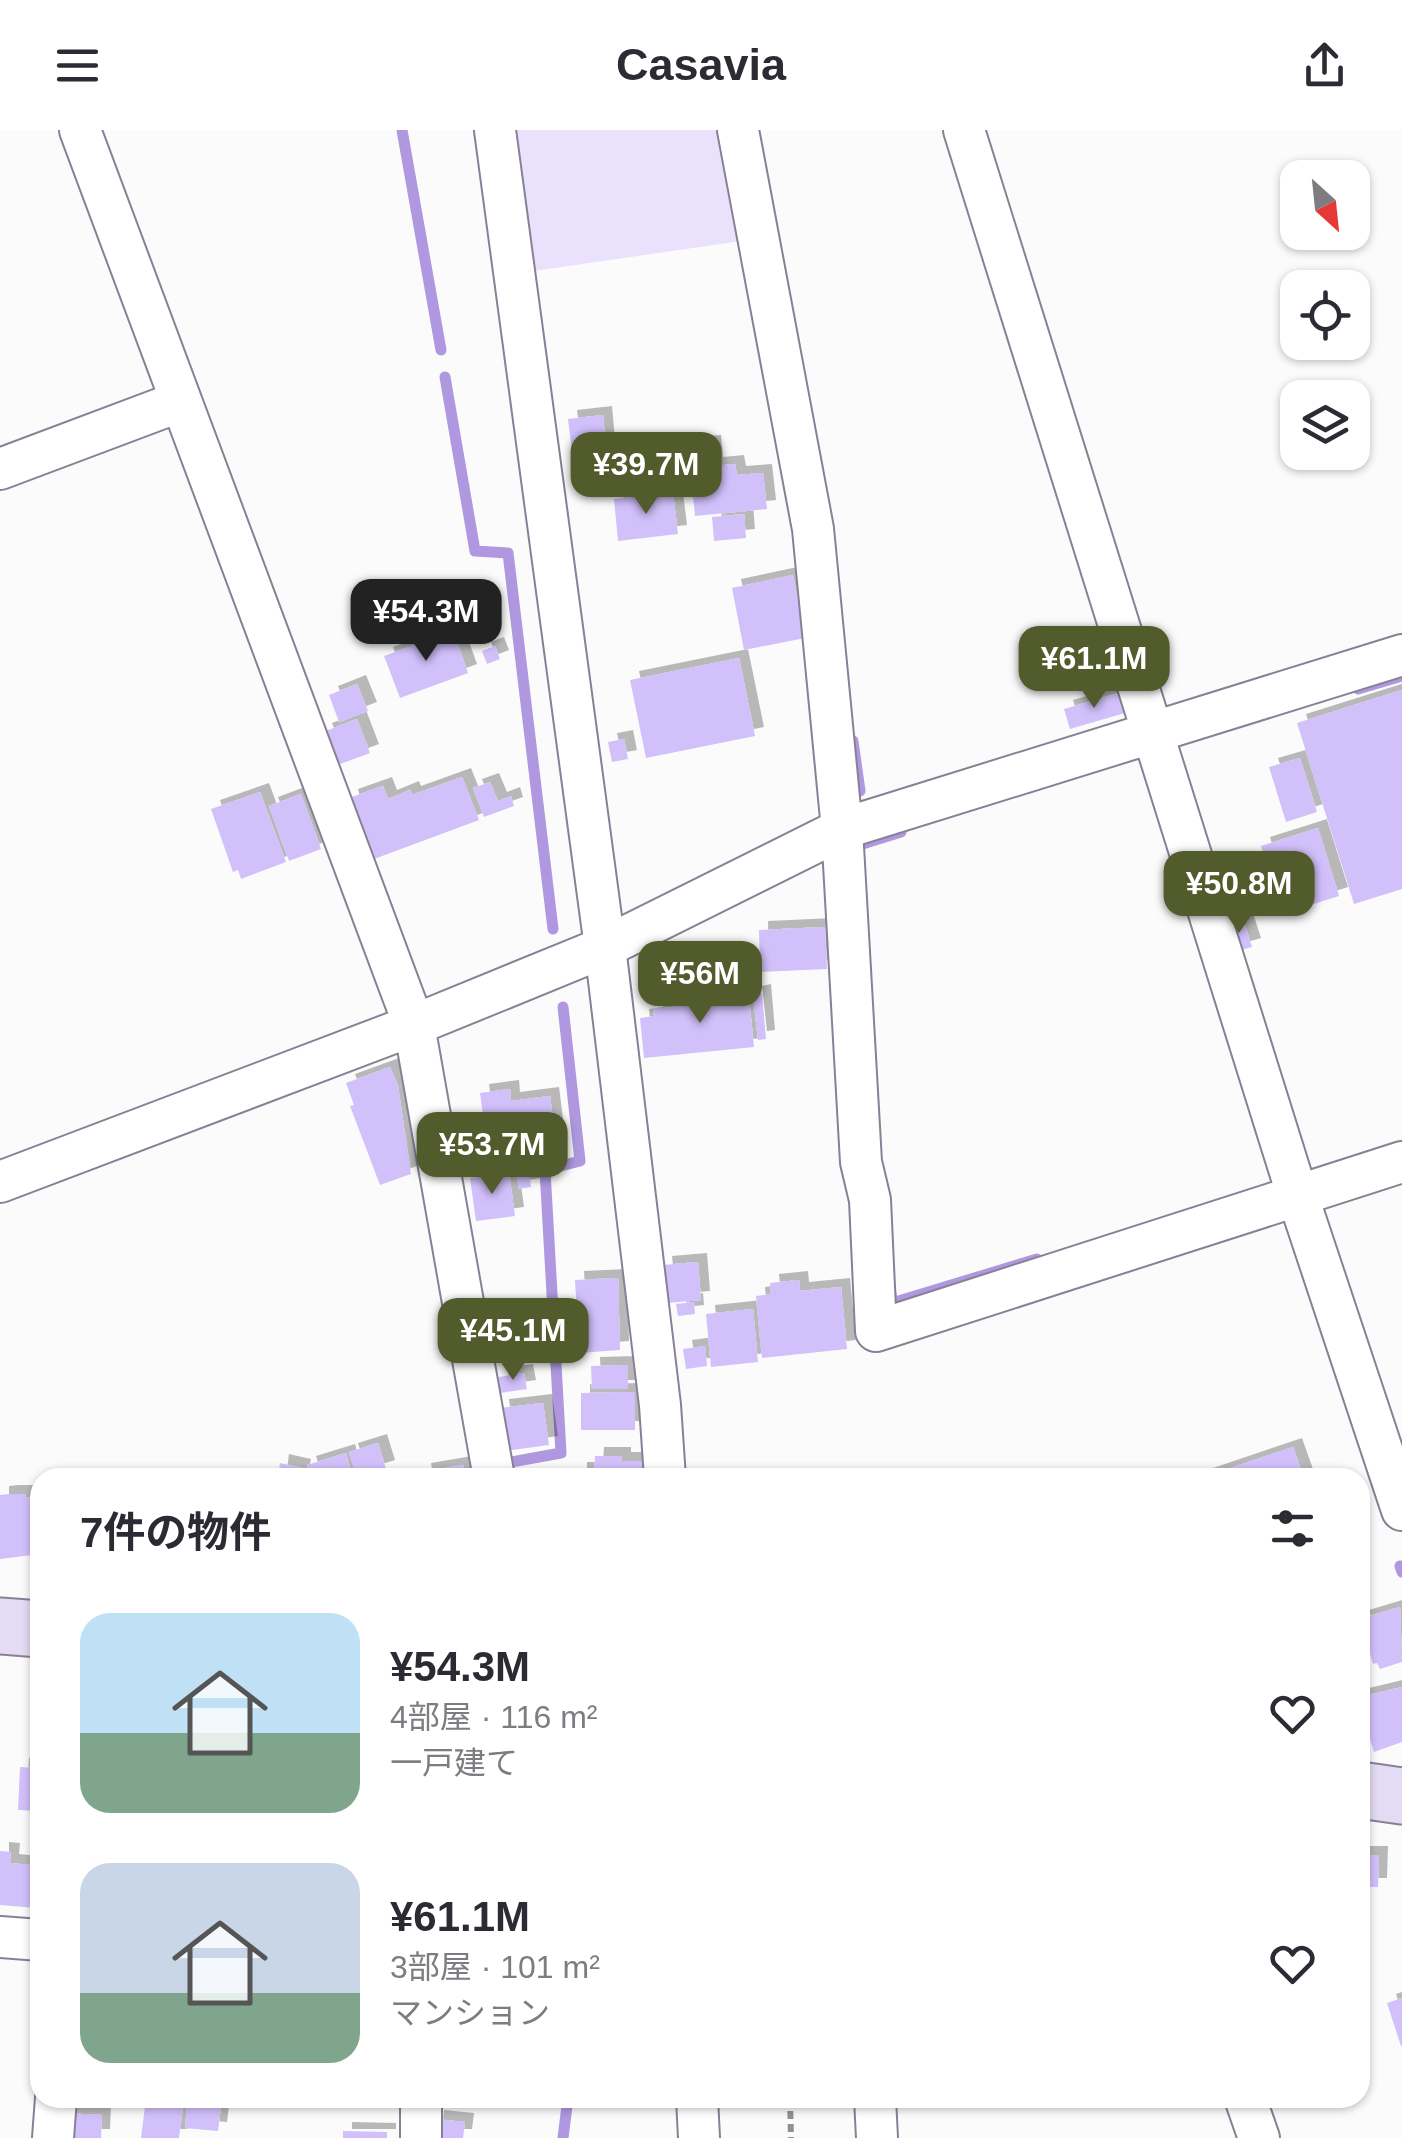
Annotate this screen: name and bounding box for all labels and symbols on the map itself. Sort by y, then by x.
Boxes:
north arrow [1280,160,1370,250]
pin: ¥39.7M [565,432,727,517]
pin: ¥54.3M [345,579,507,664]
pin: ¥61.1M [1013,626,1175,711]
pin: ¥50.8M [1158,851,1320,936]
pin: ¥56M [641,941,759,1026]
pin: ¥53.7M [411,1112,573,1197]
pin: ¥45.1M [432,1298,594,1383]

